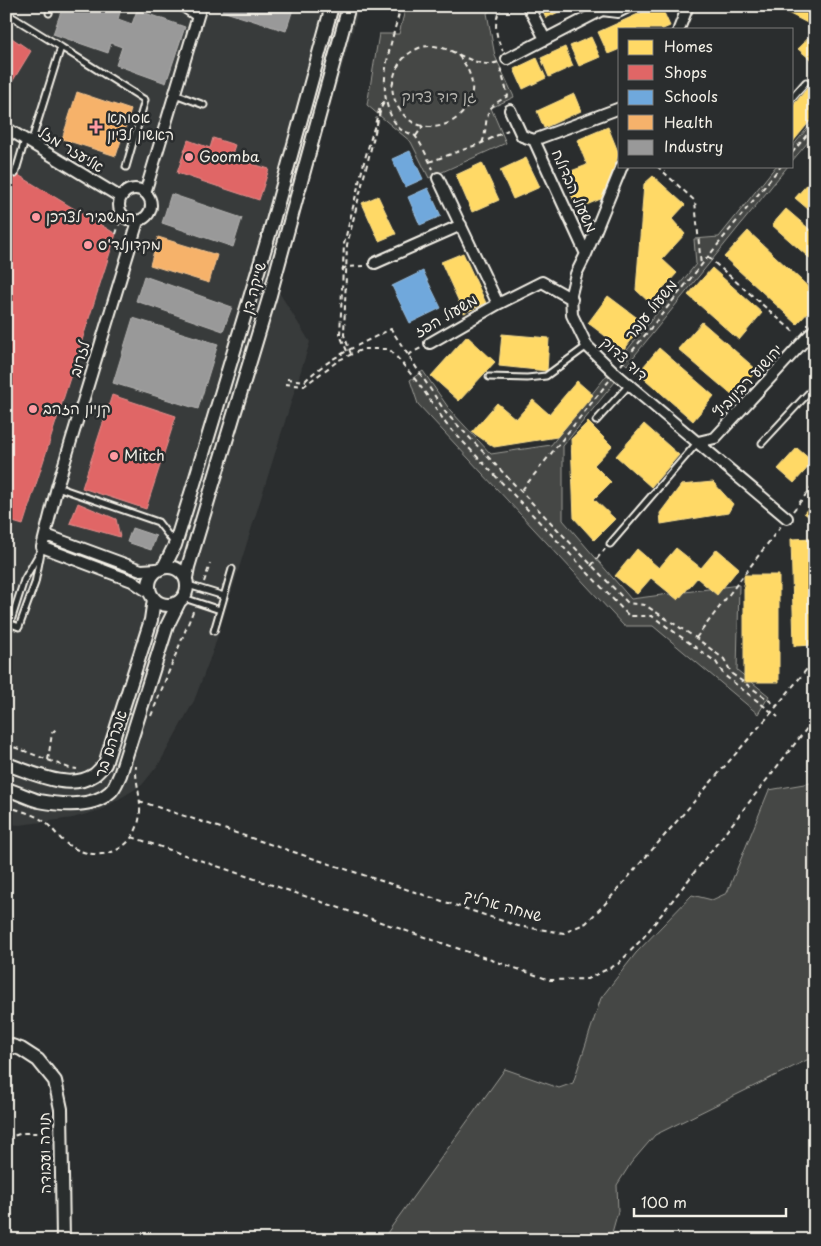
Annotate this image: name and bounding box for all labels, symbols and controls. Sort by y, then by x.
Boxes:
legend [618,28,794,168]
text: Homes [664,34,713,57]
text: Shops [664,60,707,83]
park label: גן דוד צדוק [402,84,476,107]
text: Schools [664,84,718,107]
place label: אסותא ראשון לציון [107,105,174,145]
text: Health [664,110,713,133]
street label: אליעזר מזל [35,120,109,178]
marker: אסותא ראשון לציון [89,120,103,134]
text: Industry [664,134,723,157]
place label: Goomba [199,144,260,167]
street label: משעול הבדולח [547,145,604,236]
marker: Goomba [183,151,195,163]
place label: המשביר לצרכן [46,204,135,227]
marker: המשביר לצרכן [30,211,42,223]
place label: מקדונלד'ס [98,232,161,255]
marker: מקדונלד'ס [82,239,94,251]
street label: שייקה דן [234,259,271,316]
street label: משעול ענבר [618,274,682,345]
street label: משעול הפז [409,287,481,342]
street label: דוד צדוק [596,330,654,385]
street label: לזרוב [62,337,95,379]
street label: יהושוע רבינוביץ [707,338,787,422]
place label: קניון הזהב [43,396,111,419]
marker: קניון הזהב [27,403,39,415]
place label: Mitch [124,443,165,466]
marker: Mitch [108,450,120,462]
street label: אברהם בר [87,706,132,780]
street label: שמחה ארליך [461,882,546,927]
street label: תורה ועבודה [31,1112,56,1194]
scale bar [634,1186,786,1218]
text: 100 m [641,1190,687,1213]

